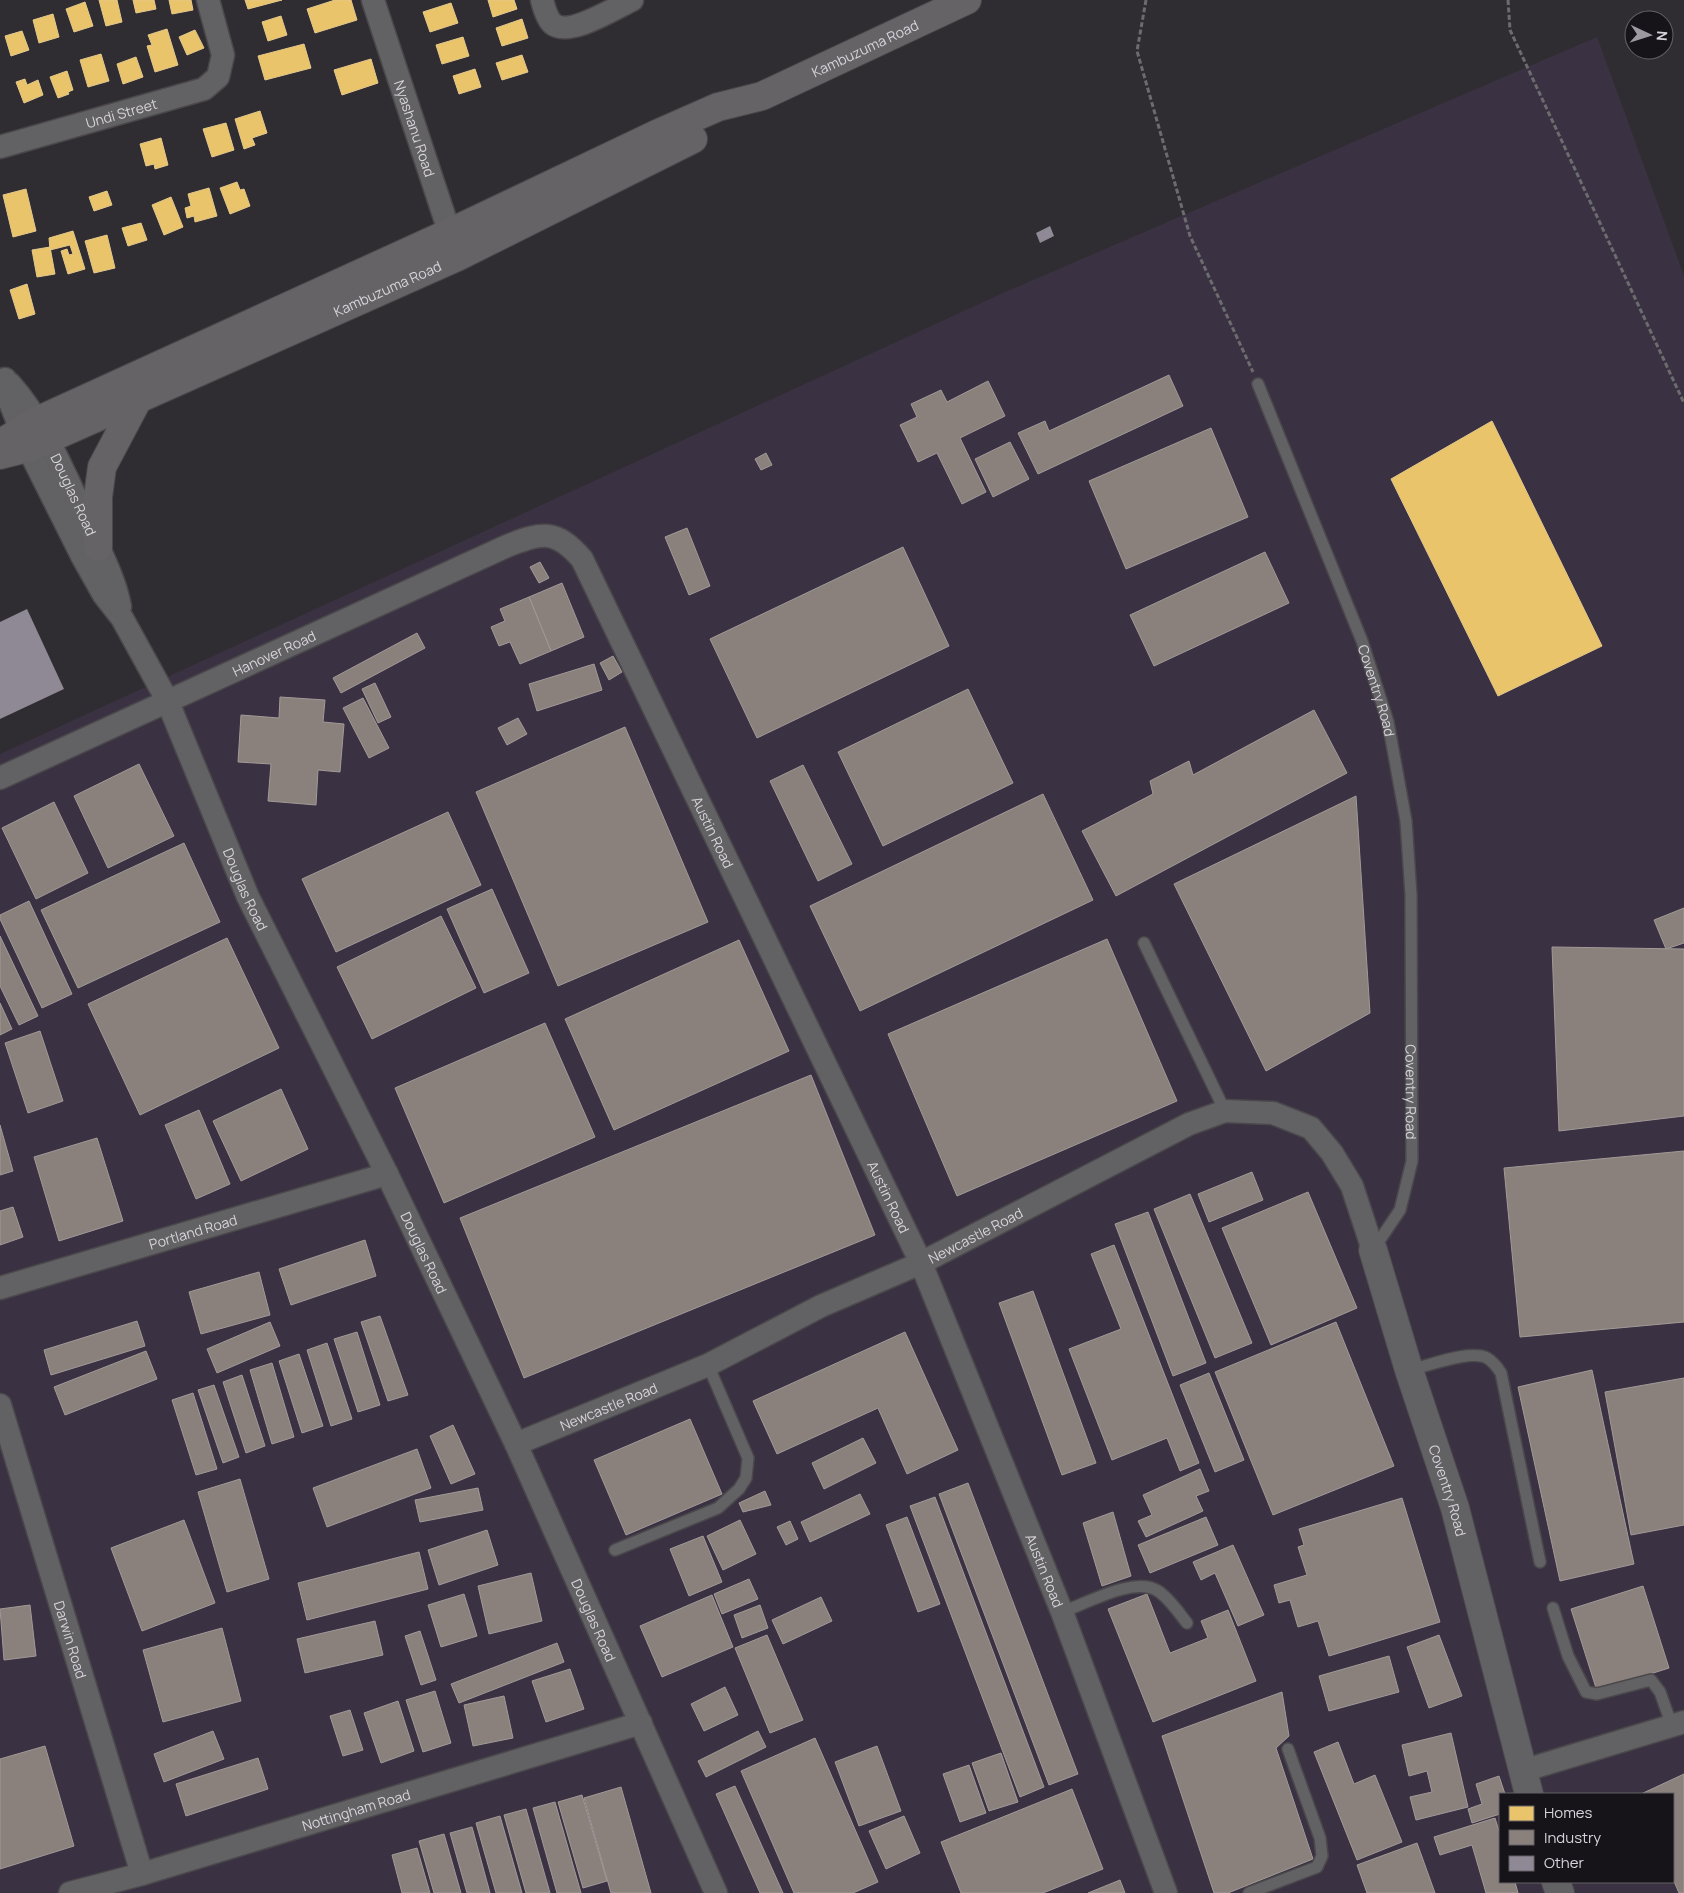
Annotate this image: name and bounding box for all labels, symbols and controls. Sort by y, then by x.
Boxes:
north arrow [1624,10,1674,60]
street label: Kambuzuma Road [808,15,921,81]
text: N [1653,30,1672,42]
street label: Nyashanu Road [390,77,440,179]
street label: Undi Street [83,93,160,132]
street label: Kambuzuma Road [330,256,444,320]
street label: Douglas Road [47,450,101,538]
street label: Hanover Road [229,625,318,680]
street label: Coventry Road [1354,642,1400,738]
street label: Austin Road [688,793,739,871]
street label: Douglas Road [219,845,273,934]
street label: Coventry Road [1402,1044,1421,1140]
street label: Austin Road [864,1158,915,1236]
street label: Newcastle Road [925,1203,1026,1267]
street label: Douglas Road [397,1208,452,1297]
street label: Portland Road [146,1209,239,1253]
street label: Newcastle Road [557,1377,660,1435]
street label: Coventry Road [1425,1442,1471,1538]
street label: Austin Road [1022,1531,1069,1610]
street label: Douglas Road [568,1576,621,1664]
street label: Darwin Road [50,1598,92,1681]
street label: Nottingham Road [300,1784,412,1835]
legend [1499,1793,1674,1883]
text: Homes [1544,1802,1593,1823]
text: Industry [1544,1827,1601,1848]
text: Other [1544,1852,1585,1873]

